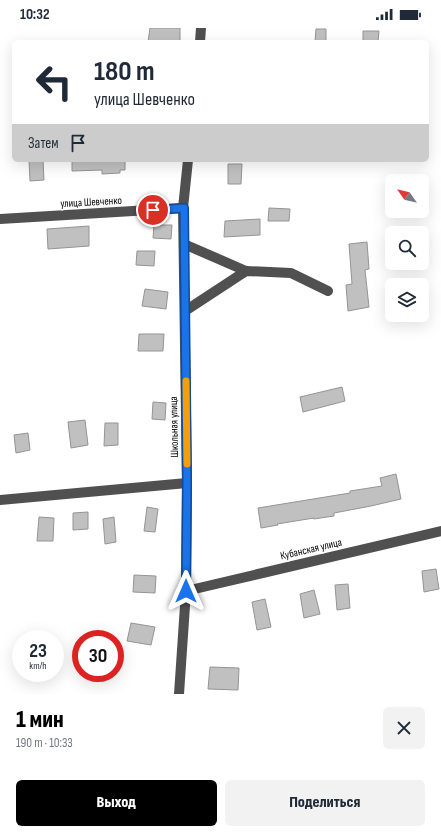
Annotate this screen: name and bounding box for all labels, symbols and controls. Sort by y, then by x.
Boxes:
text: 10:32 [20,5,49,24]
text: 180 m [94,55,154,88]
icon: left [28,56,80,108]
text: улица Шевченко [94,89,195,110]
icon: arrive [67,132,89,154]
text: Затем [28,134,59,153]
north arrow [385,174,429,218]
map controls [385,174,429,322]
pin [136,193,170,227]
street label: улица Шевченко [60,194,123,210]
icon: arrive [142,199,164,221]
button: search [385,226,429,270]
button: layers [385,278,429,322]
street label: Школьная улица [167,396,181,458]
street label: Кубанская улица [279,536,343,562]
position arrow [165,570,207,612]
speed limit sign: 30 [72,630,124,682]
text: 23 [29,639,47,663]
text: km/h [29,660,47,672]
text: 1 мин [16,705,64,734]
button: close [383,707,425,749]
text: 190 m · 10:33 [16,735,73,751]
button: Выход [16,780,217,826]
button: Поделиться [225,780,425,826]

